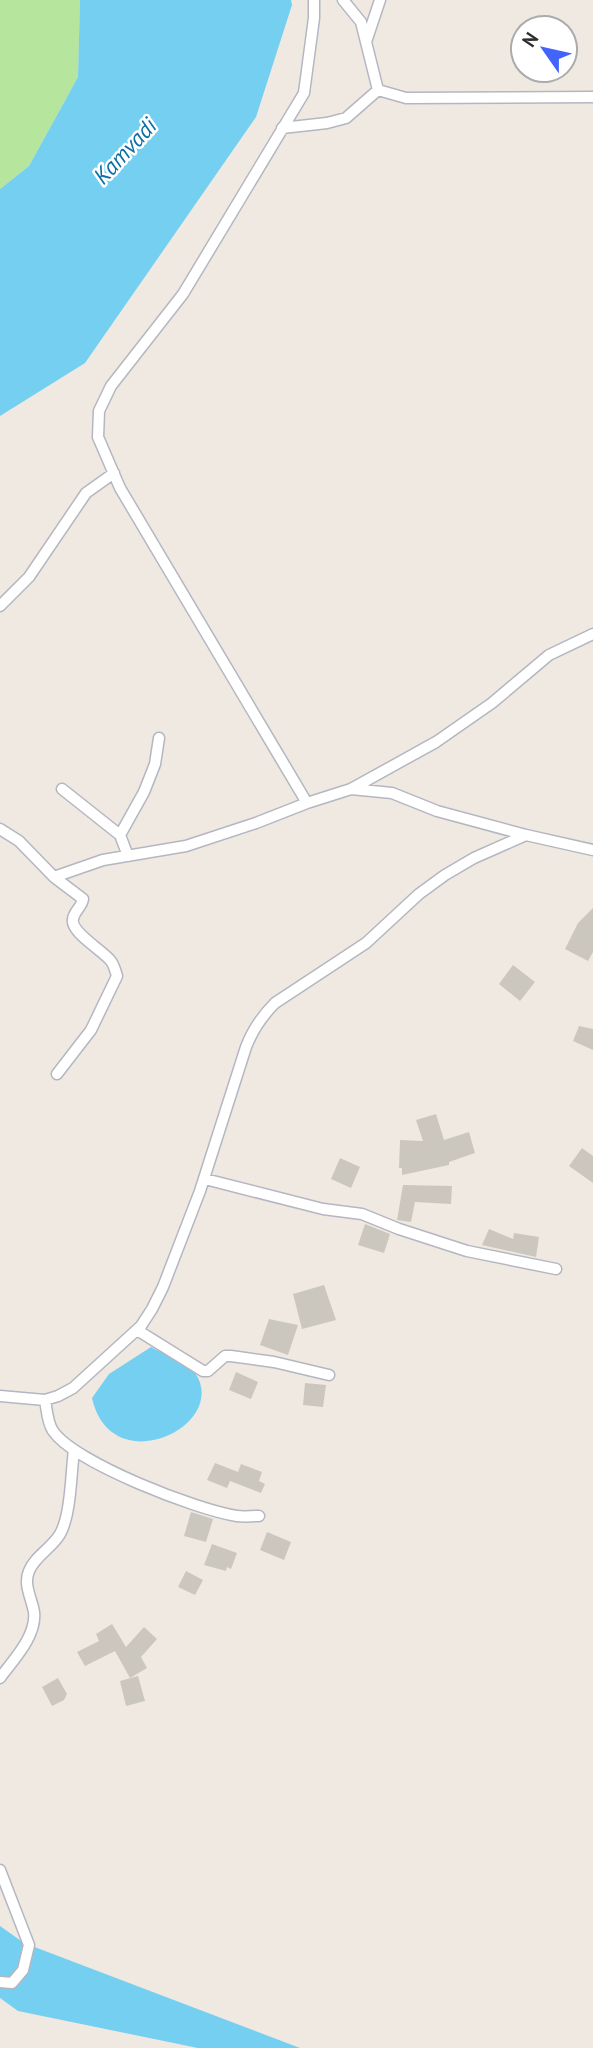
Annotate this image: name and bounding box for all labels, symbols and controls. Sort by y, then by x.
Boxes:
north arrow [509,14,579,84]
text: N [516,28,543,51]
water label: Kamvadi [87,111,163,190]

